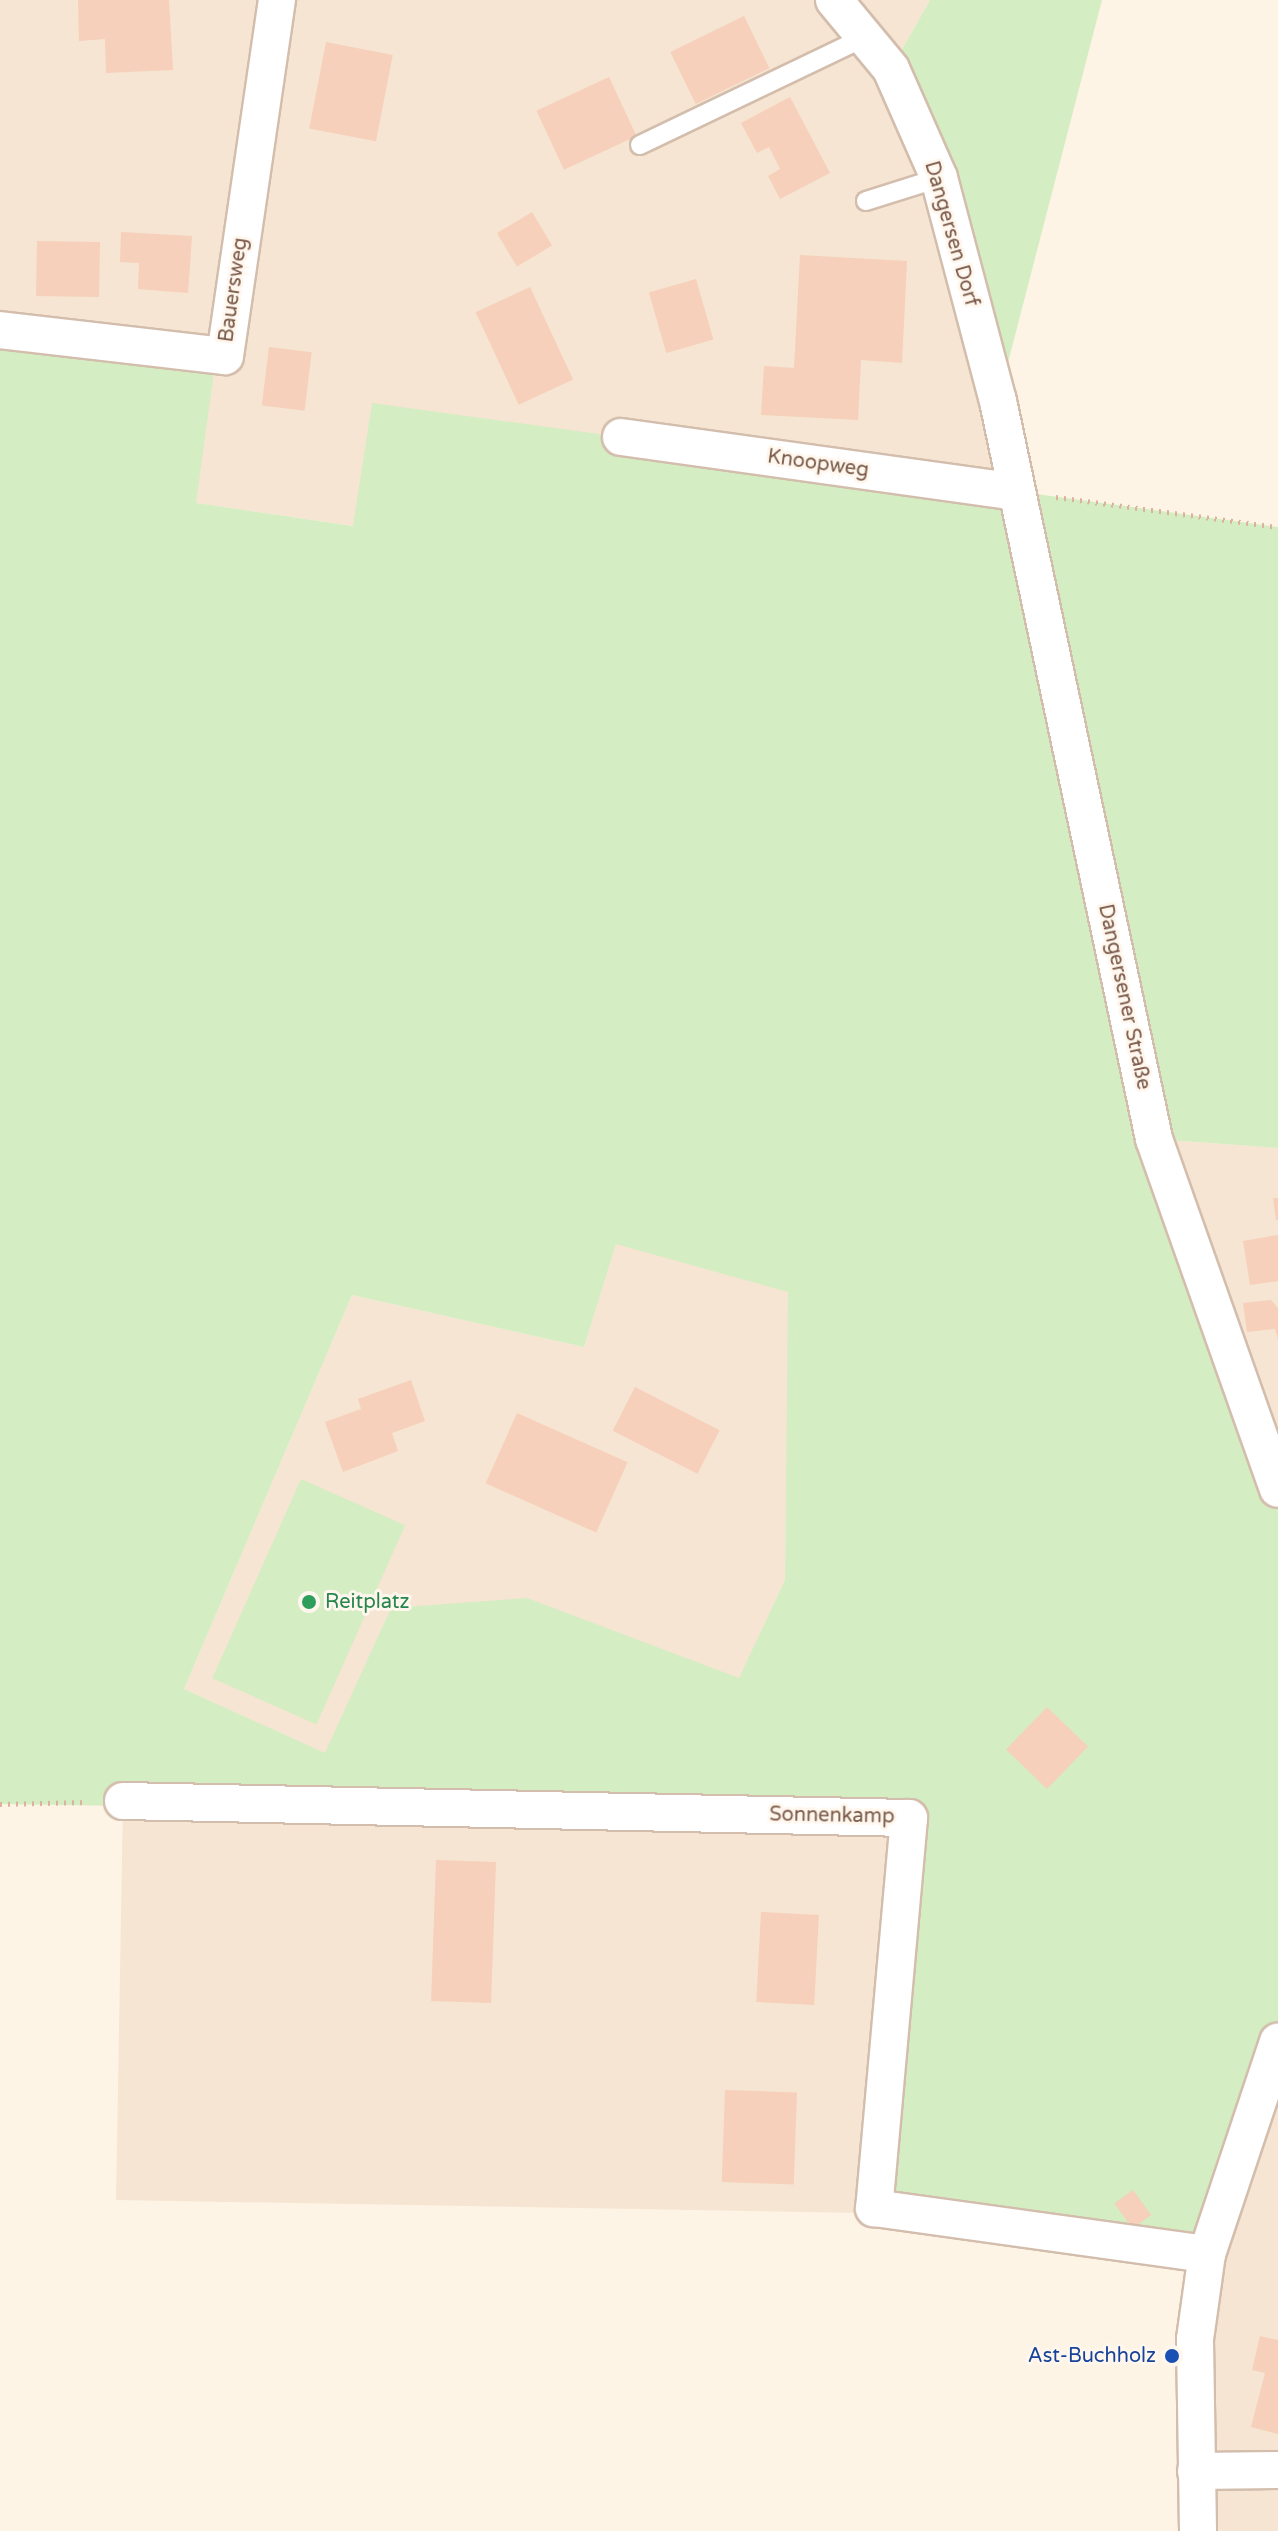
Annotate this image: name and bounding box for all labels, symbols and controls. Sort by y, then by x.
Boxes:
street label: Dangersen Dorf [919,158,983,310]
street label: Bauersweg [215,236,253,344]
street label: Knoopweg [766,445,870,483]
street label: Dangersener Straße [1093,902,1155,1092]
place label: Reitplatz [325,1590,409,1614]
marker: Reitplatz [300,1593,318,1611]
street label: Sonnenkamp [769,1803,895,1829]
place label: Ast-Buchholz [1028,2344,1156,2368]
marker: Ast-Buchholz [1163,2347,1181,2365]

